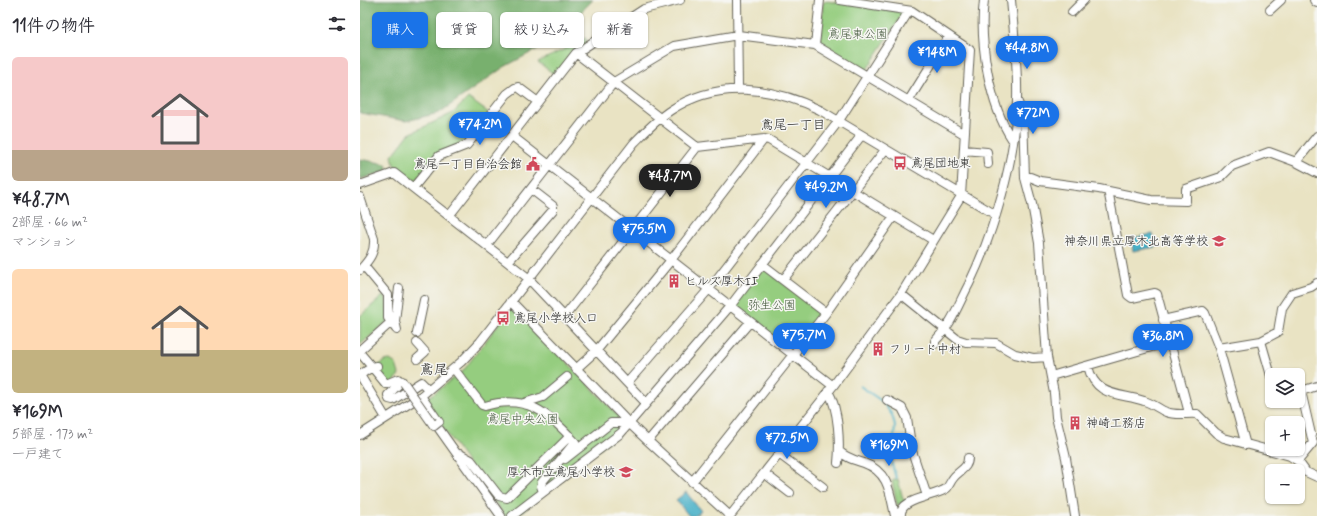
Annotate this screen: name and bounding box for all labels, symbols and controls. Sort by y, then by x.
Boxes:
chip: 購入 [372,12,428,48]
chip: 賃貸 [436,12,492,48]
chip: 絞り込み [500,12,584,48]
chip: 新着 [592,12,648,48]
icon: filters [326,13,348,35]
text: 11件の物件 [12,15,95,37]
park label: 鳶尾東公園 [828,27,888,43]
pin: ¥44.8M [994,36,1060,70]
pin: ¥148M [909,40,965,74]
text: ¥44.8M [1005,40,1049,57]
text: ¥148M [917,44,957,61]
icon: home [144,83,216,155]
pin: ¥72M [1009,101,1057,135]
text: ¥72M [1016,105,1050,122]
pin: ¥74.2M [447,112,513,146]
text: ¥74.2M [458,116,502,133]
district label: 鳶尾一丁目 [760,117,826,134]
bus stop icon: 鳶尾団地東 [892,155,908,171]
public building icon: 鳶尾一丁目自治会館 [525,156,541,172]
place label: 鳶尾団地東 [911,156,971,172]
place label: 鳶尾一丁目自治会館 [414,157,522,173]
pin: ¥48.7M [637,164,703,198]
text: ¥48.7M [648,168,692,185]
pin: ¥49.2M [793,175,859,209]
text: ¥49.2M [804,179,848,196]
text: ¥48.7M [12,189,70,211]
text: 2部屋 · 66 m² [12,214,88,231]
pin: ¥75.5M [611,217,677,251]
text: ¥75.5M [622,221,666,238]
school or university icon: 神奈川県立厚木北高等学校 [1211,233,1227,249]
text: マンション [12,234,76,251]
place label: 神奈川県立厚木北高等学校 [1064,234,1208,250]
building icon: ヒルズ厚木II [666,273,682,289]
place label: ヒルズ厚木II [685,274,758,290]
icon: home [144,295,216,367]
park label: 弥生公園 [748,298,796,314]
bus stop icon: 鳶尾小学校入口 [495,310,511,326]
place label: 鳶尾小学校入口 [514,311,598,327]
pin: ¥75.7M [771,323,837,357]
pin: ¥36.8M [1130,324,1196,358]
text: ¥75.7M [782,327,826,344]
text: ¥36.8M [1142,328,1184,345]
building icon: フリード中村 [870,341,886,357]
place label: フリード中村 [889,342,961,358]
district label: 鳶尾 [420,361,448,379]
map controls [1265,368,1305,504]
button: layers [1265,368,1305,408]
text: ¥169M [12,401,63,423]
park label: 鳶尾中央公園 [487,412,559,428]
building icon: 神崎工務店 [1067,415,1083,431]
place label: 神崎工務店 [1086,416,1146,432]
button: + [1265,416,1305,456]
text: 5部屋 · 173 m² [12,426,93,443]
pin: ¥72.5M [754,426,820,460]
text: ¥72.5M [765,430,809,447]
pin: ¥169M [861,433,917,467]
text: ¥169M [870,437,908,454]
text: 一戸建て [12,446,64,463]
school or university icon: 厚木市立鳶尾小学校 [618,464,634,480]
button: − [1265,464,1305,504]
place label: 厚木市立鳶尾小学校 [507,465,615,481]

